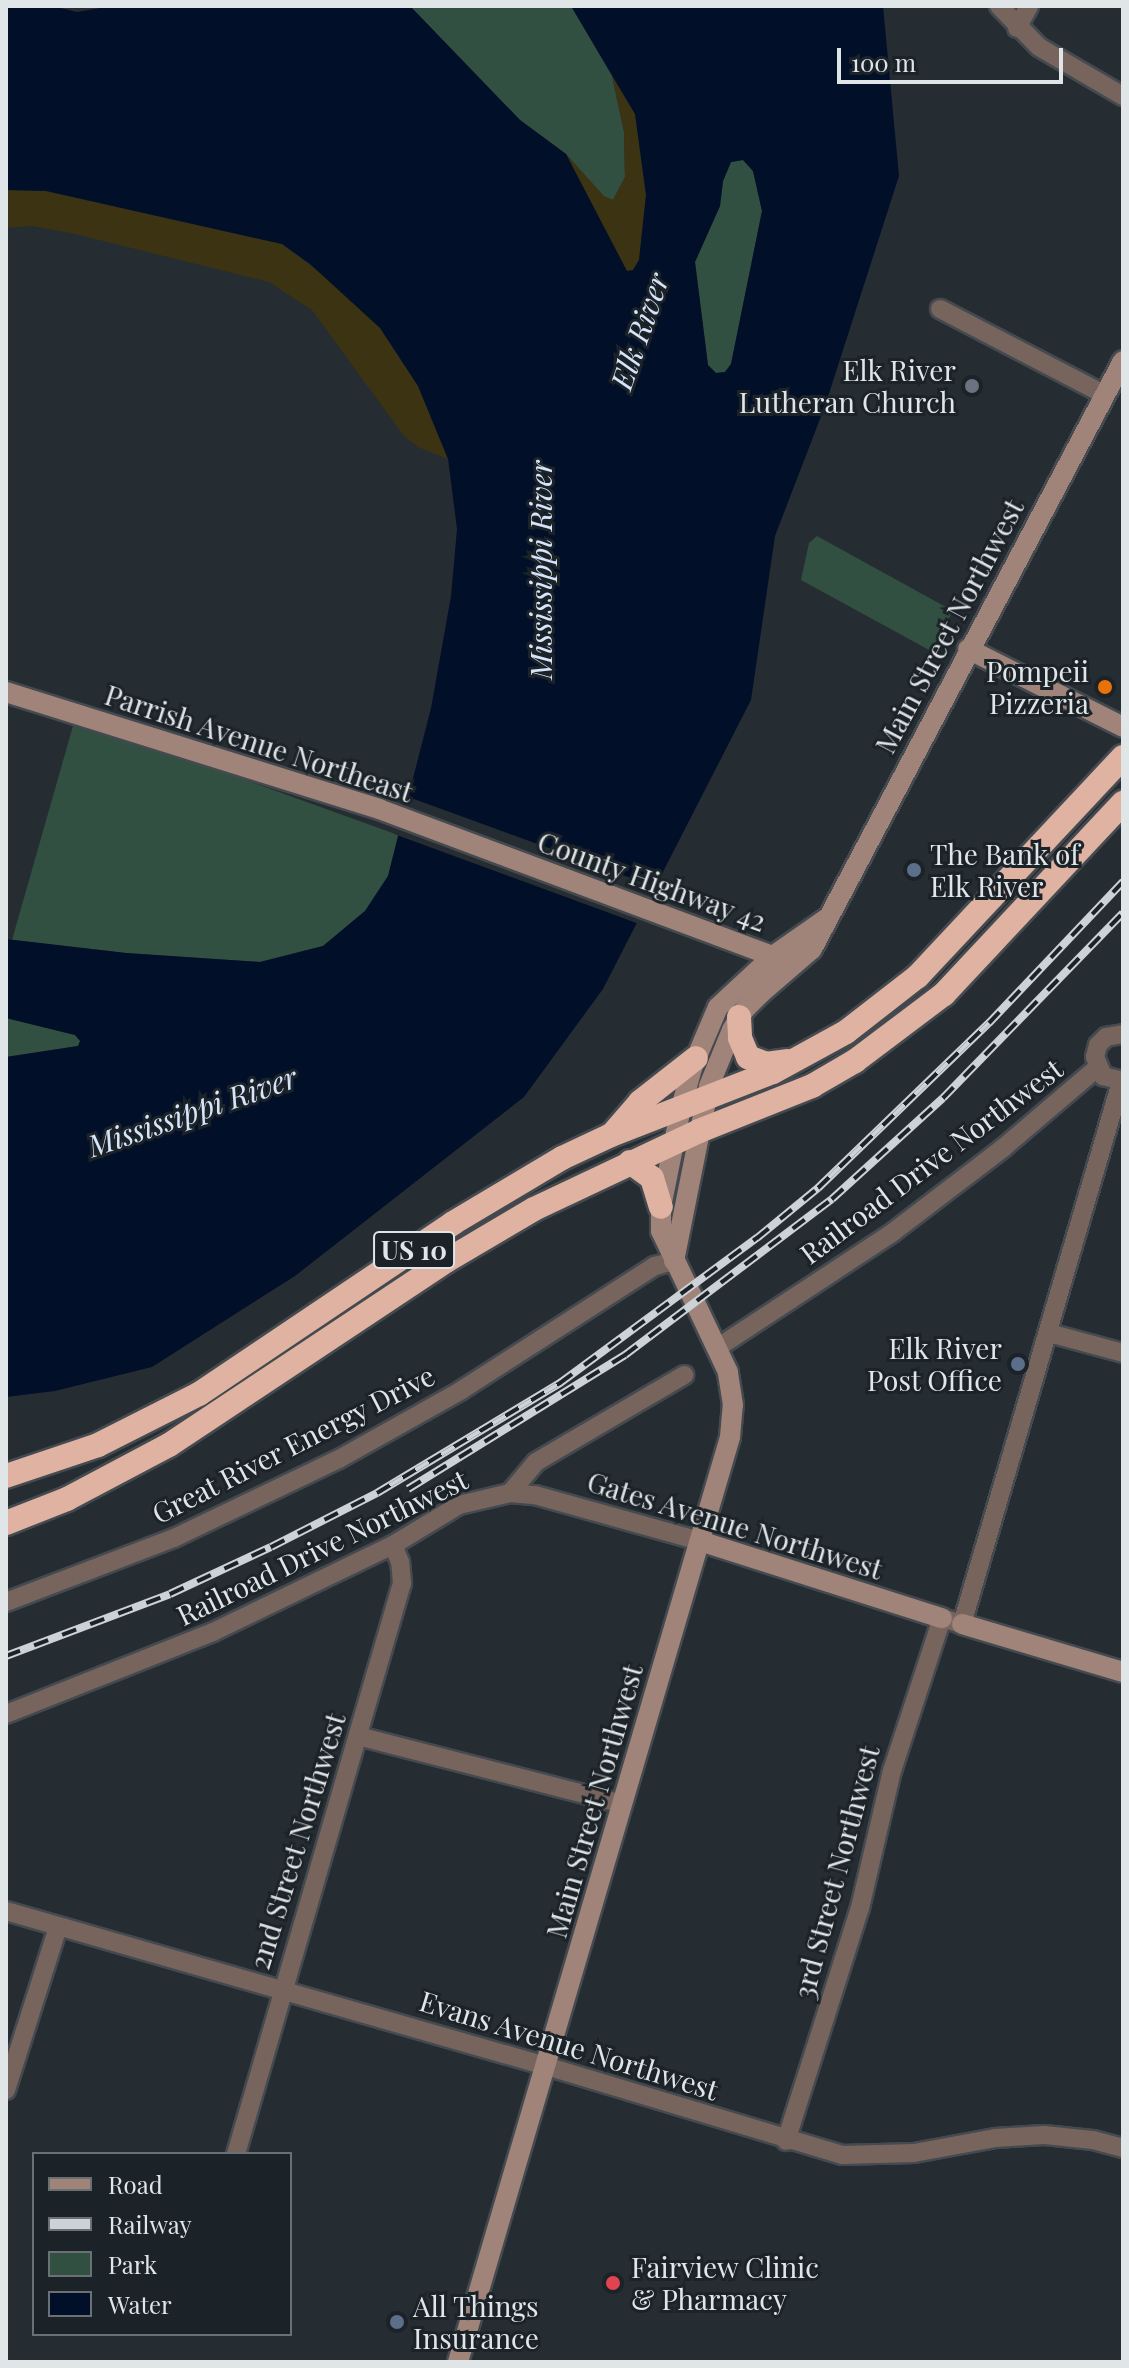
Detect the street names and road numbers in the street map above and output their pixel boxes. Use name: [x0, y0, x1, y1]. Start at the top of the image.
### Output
street label: Main Street Northwest: [868, 493, 1030, 759]
street label: Parrish Avenue Northeast: [100, 677, 418, 809]
street label: County Highway 42: [532, 824, 772, 938]
street label: Railroad Drive Northwest: [793, 1051, 1069, 1271]
road number: US 10: [372, 1228, 456, 1272]
street label: Great River Energy Drive: [145, 1358, 441, 1530]
street label: Railroad Drive Northwest: [171, 1462, 473, 1632]
street label: Gates Avenue Northwest: [583, 1464, 887, 1586]
street label: Main Street Northwest: [539, 1660, 649, 1942]
street label: 2nd Street Northwest: [242, 1709, 352, 1973]
street label: 3rd Street Northwest: [786, 1742, 886, 2002]
street label: Evans Avenue Northwest: [415, 1983, 723, 2107]

